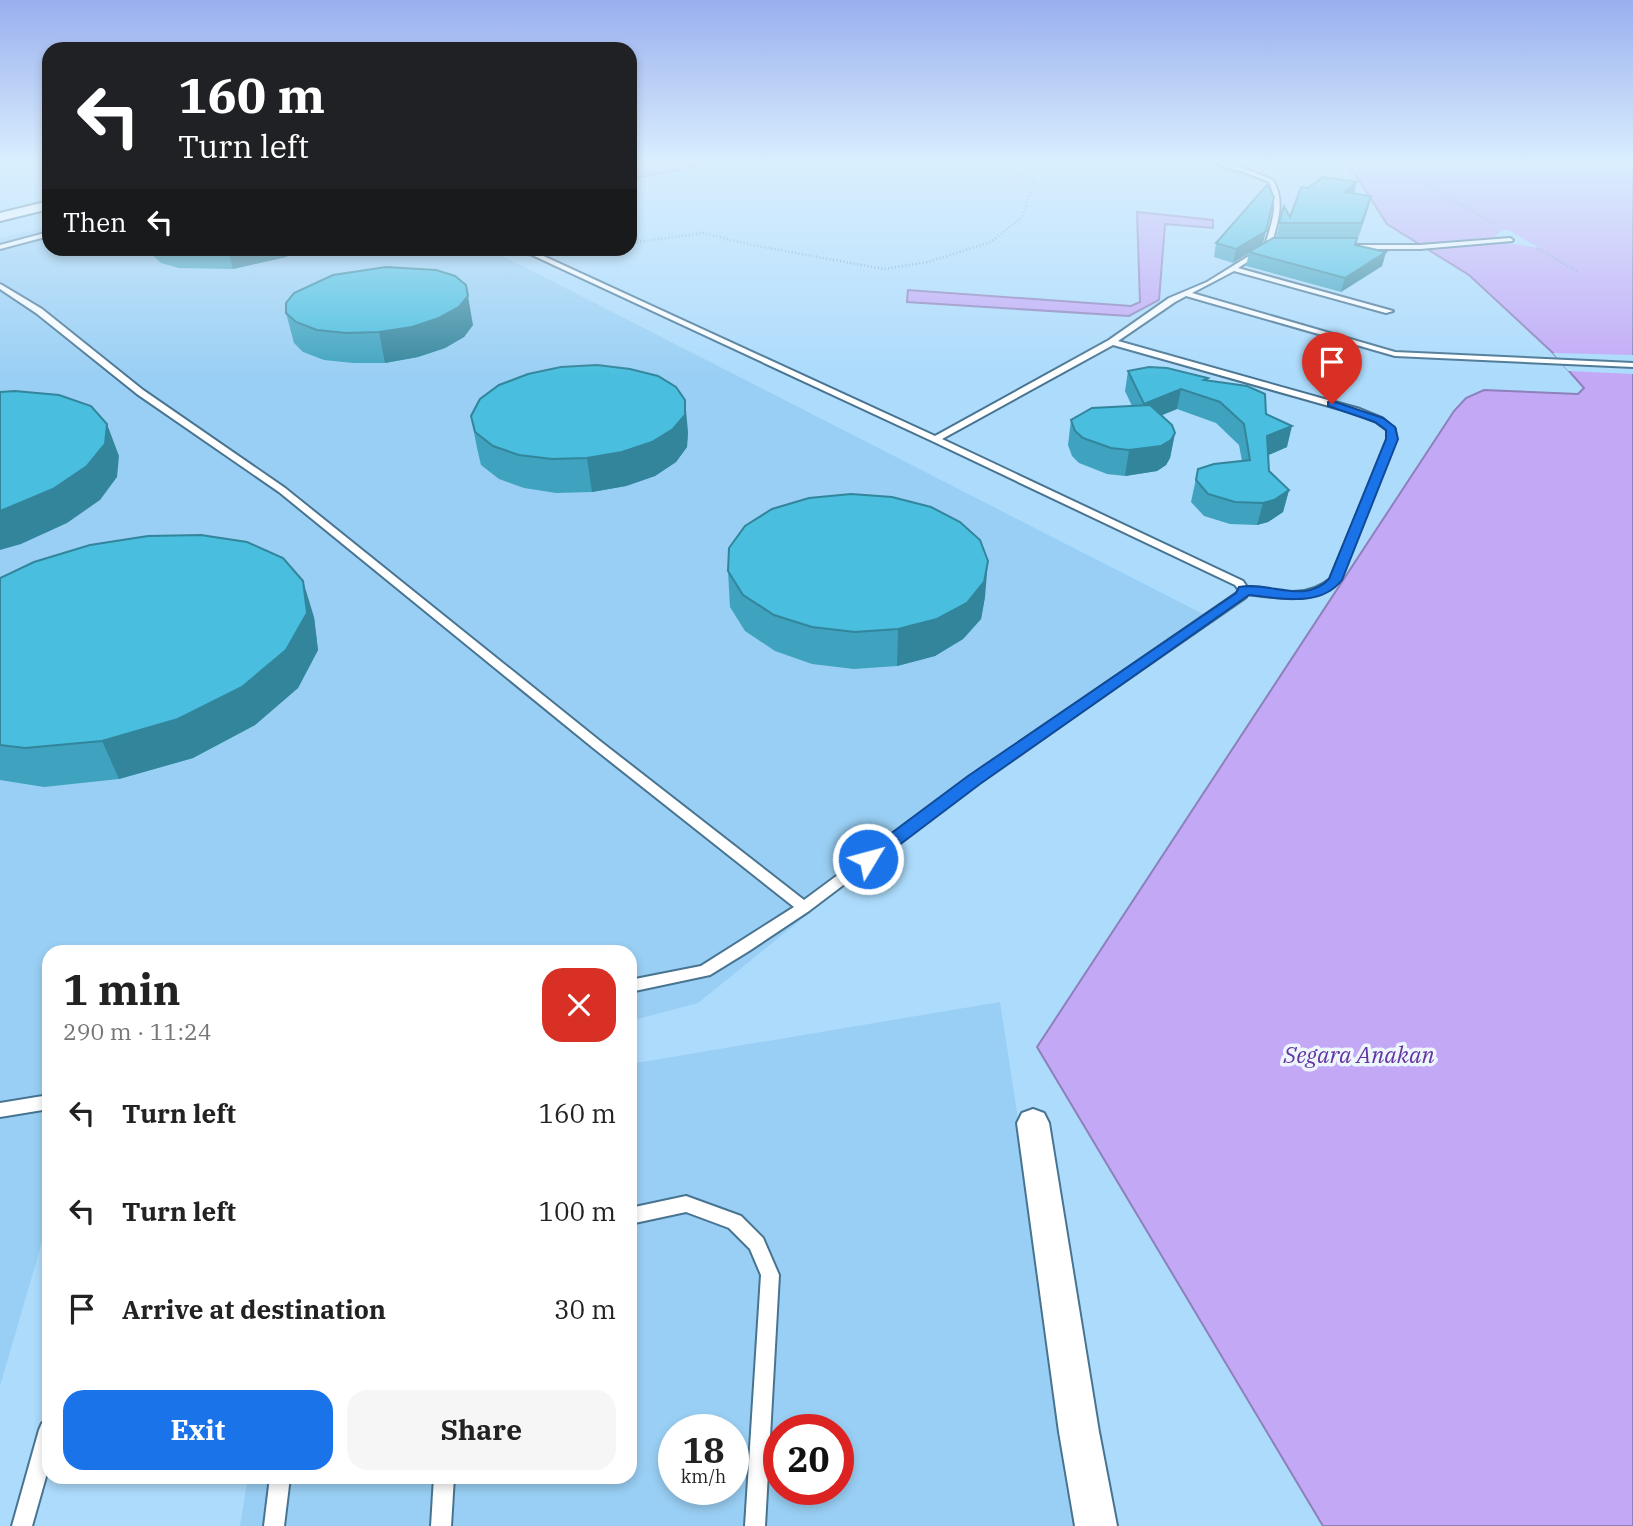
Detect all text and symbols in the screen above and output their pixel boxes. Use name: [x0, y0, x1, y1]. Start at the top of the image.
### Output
text: 160 m: [178, 63, 325, 126]
icon: left: [63, 70, 154, 161]
text: Turn left: [178, 125, 309, 167]
icon: left: [141, 203, 179, 241]
text: Then: [63, 205, 127, 239]
pin: [1302, 332, 1362, 404]
icon: arrive: [1313, 343, 1351, 381]
position arrow: [831, 822, 905, 896]
text: 1 min: [63, 962, 181, 1017]
button: close: [542, 968, 616, 1042]
text: 290 m · 11:24: [63, 1016, 212, 1046]
water label: Segara Anakan: [1283, 1039, 1435, 1069]
icon: left: [63, 1094, 101, 1132]
text: Turn left: [122, 1096, 236, 1130]
text: 160 m: [538, 1096, 616, 1130]
icon: left: [63, 1192, 101, 1230]
text: Turn left: [122, 1194, 236, 1228]
text: 100 m: [538, 1194, 616, 1228]
icon: arrive: [63, 1290, 101, 1328]
text: Arrive at destination: [122, 1292, 386, 1326]
text: 30 m: [554, 1292, 616, 1326]
button: Exit: [63, 1390, 333, 1470]
button: Share: [347, 1390, 616, 1470]
speed limit sign: 20: [763, 1414, 854, 1505]
text: 18: [682, 1427, 725, 1473]
text: km/h: [681, 1465, 726, 1488]

